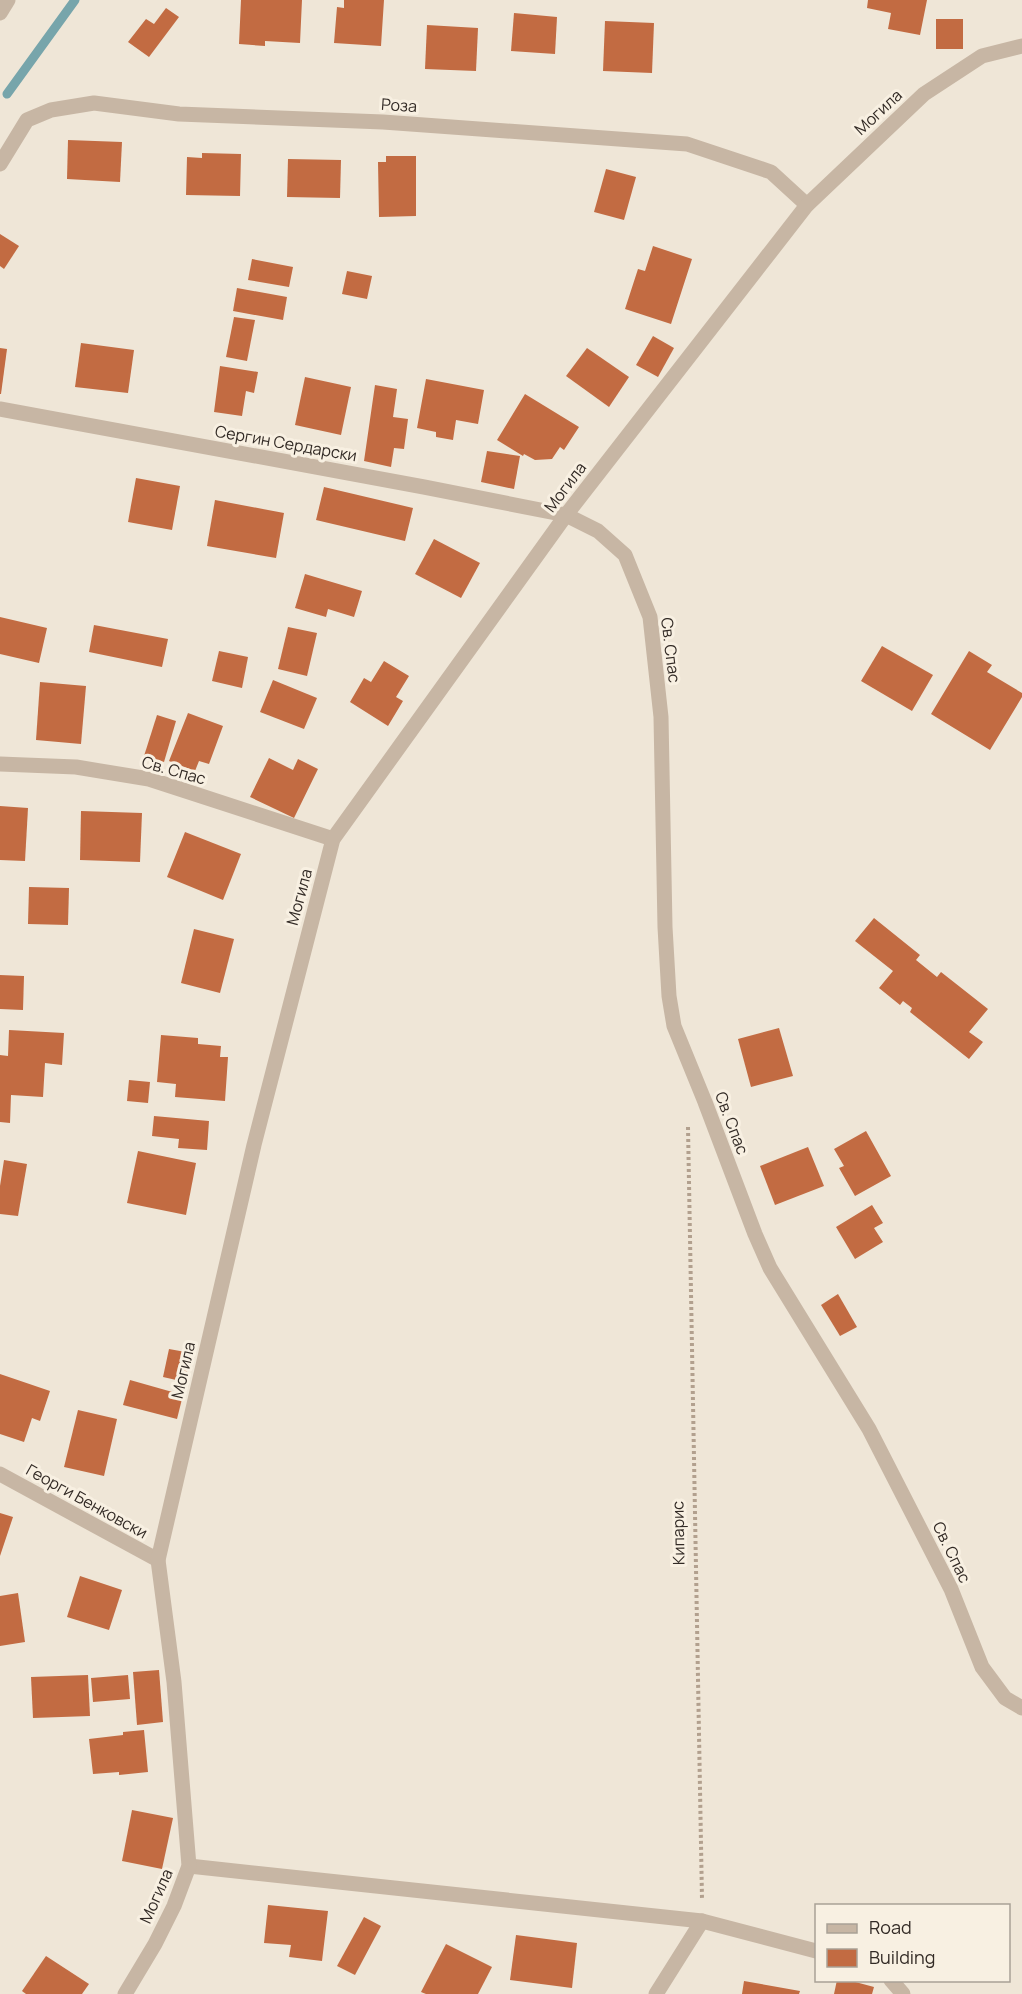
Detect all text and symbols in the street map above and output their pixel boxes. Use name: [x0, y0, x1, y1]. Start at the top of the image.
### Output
street label: Могила: [849, 84, 907, 140]
street label: Роза: [380, 93, 418, 117]
street label: Сергин Сердарски: [213, 420, 359, 466]
street label: Могила: [539, 457, 591, 517]
street label: Св. Спас: [656, 616, 686, 684]
street label: Св. Спас: [139, 750, 209, 790]
street label: Могила: [281, 866, 317, 928]
street label: Св. Спас: [710, 1088, 754, 1158]
street label: Могила: [166, 1339, 200, 1401]
street label: Георги Бенковски: [22, 1459, 152, 1543]
street label: Кипарис: [666, 1501, 690, 1565]
street label: Св. Спас: [928, 1518, 976, 1586]
street label: Могила: [134, 1865, 178, 1927]
legend: [815, 1904, 1010, 1982]
text: Road: [869, 1915, 912, 1939]
text: Building: [869, 1945, 935, 1969]

